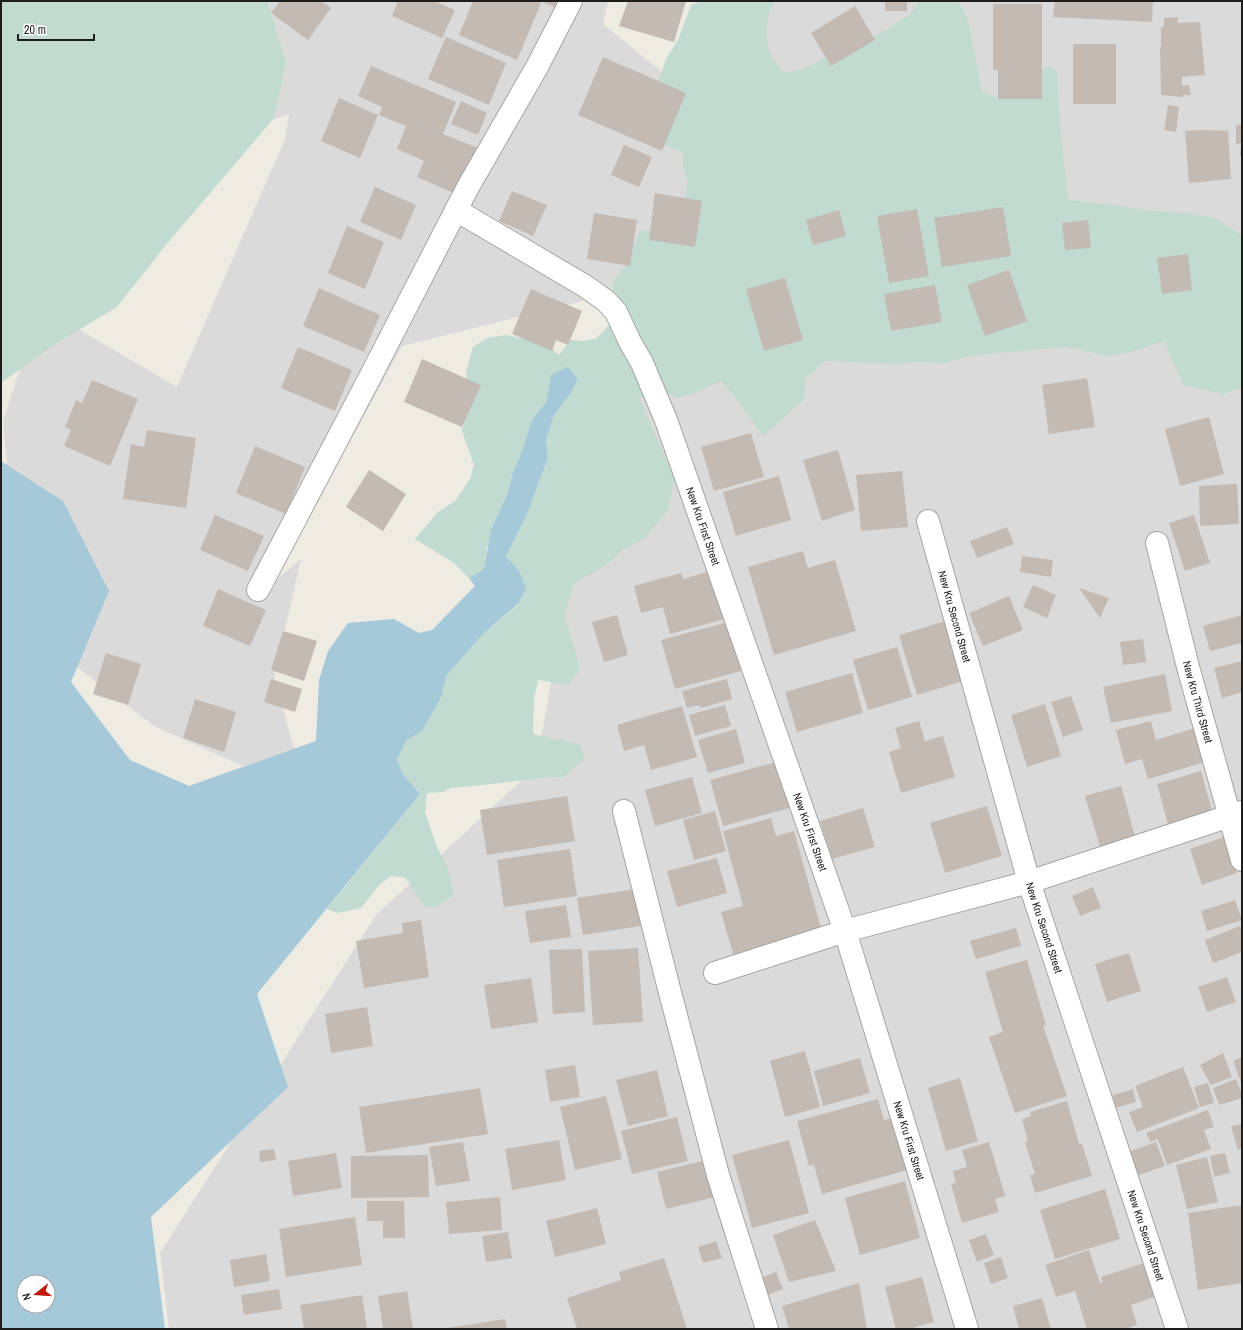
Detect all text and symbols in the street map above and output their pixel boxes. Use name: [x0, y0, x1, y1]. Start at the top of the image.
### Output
scale bar: [18, 16, 94, 42]
text: 20 m: [24, 22, 46, 38]
street label: New Kru First Street: [683, 485, 723, 568]
street label: New Kru Second Street: [935, 569, 974, 664]
street label: New Kru Third Street: [1180, 659, 1216, 745]
street label: New Kru First Street: [790, 791, 831, 873]
street label: New Kru Second Street: [1023, 881, 1066, 975]
street label: New Kru First Street: [890, 1099, 928, 1182]
street label: New Kru Second Street: [1124, 1188, 1168, 1283]
north arrow: [16, 1274, 56, 1314]
text: N: [19, 1292, 34, 1302]

